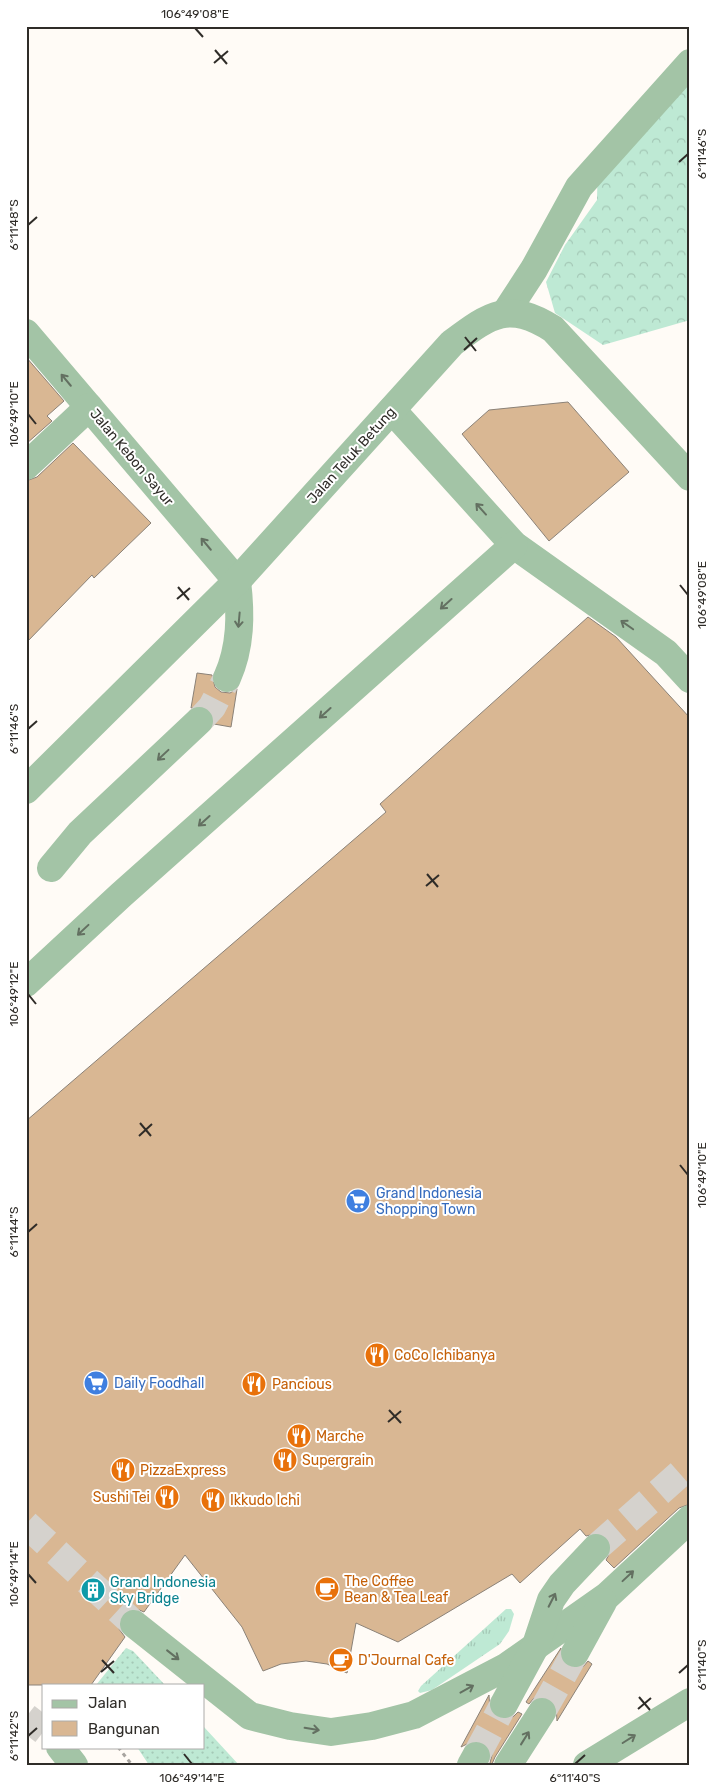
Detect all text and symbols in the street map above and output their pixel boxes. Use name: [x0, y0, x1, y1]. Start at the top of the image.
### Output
text: 106°49'08"E: [161, 7, 229, 21]
text: 6°11'46"S: [695, 129, 709, 179]
text: 6°11'48"S: [7, 199, 21, 251]
one-way arrow: [60, 374, 72, 387]
text: 106°49'10"E: [7, 381, 21, 447]
street label: Jalan Teluk Betung: [304, 404, 399, 507]
street label: Jalan Kebon Sayur: [86, 405, 178, 510]
one-way arrow: [476, 503, 487, 516]
one-way arrow: [200, 538, 211, 551]
text: 106°49'08"E: [695, 561, 709, 629]
one-way arrow: [440, 599, 453, 610]
one-way arrow: [235, 612, 244, 628]
one-way arrow: [620, 620, 634, 630]
text: 6°11'46"S: [7, 704, 21, 754]
one-way arrow: [318, 707, 331, 718]
one-way arrow: [157, 749, 170, 761]
one-way arrow: [197, 815, 210, 827]
one-way arrow: [77, 924, 90, 936]
text: 106°49'12"E: [7, 961, 21, 1027]
text: 106°49'10"E: [695, 1142, 709, 1208]
place label: Grand Indonesia Shopping Town: [376, 1185, 482, 1218]
supermarket icon: Grand Indonesia Shopping Town: [345, 1188, 371, 1214]
text: 6°11'44"S: [7, 1207, 21, 1257]
restaurant icon: CoCo Ichibanya: [364, 1342, 390, 1368]
place label: CoCo Ichibanya: [394, 1347, 495, 1364]
supermarket icon: Daily Foodhall: [83, 1370, 109, 1396]
restaurant icon: Pancious: [241, 1371, 267, 1397]
place label: Daily Foodhall: [114, 1375, 204, 1392]
place label: Pancious: [272, 1376, 332, 1393]
restaurant icon: Marche: [286, 1423, 312, 1449]
place label: Marche: [316, 1428, 364, 1445]
restaurant icon: Supergrain: [272, 1447, 298, 1473]
place label: Supergrain: [302, 1452, 374, 1469]
restaurant icon: PizzaExpress: [110, 1457, 136, 1483]
place label: PizzaExpress: [140, 1462, 226, 1479]
restaurant icon: Sushi Tei: [154, 1484, 180, 1510]
restaurant icon: Ikkudo Ichi: [200, 1487, 226, 1513]
place label: Sushi Tei: [93, 1489, 150, 1506]
place label: Ikkudo Ichi: [230, 1492, 300, 1509]
text: 106°49'14"E: [7, 1541, 21, 1607]
one-way arrow: [622, 1570, 634, 1582]
place label: The Coffee Bean & Tea Leaf: [344, 1573, 449, 1606]
place label: Grand Indonesia Sky Bridge: [110, 1574, 216, 1607]
cafe icon: The Coffee Bean & Tea Leaf: [314, 1576, 340, 1602]
building icon: Grand Indonesia Sky Bridge: [80, 1577, 106, 1603]
one-way arrow: [548, 1592, 558, 1607]
text: 6°11'40"S: [695, 1639, 709, 1691]
cafe icon: D'Journal Cafe: [328, 1647, 354, 1673]
one-way arrow: [166, 1649, 179, 1660]
place label: D'Journal Cafe: [358, 1652, 455, 1669]
one-way arrow: [459, 1683, 473, 1693]
legend: [42, 1684, 205, 1748]
text: Jalan: [88, 1694, 127, 1712]
text: 6°11'42"S: [7, 1711, 21, 1761]
text: Bangunan: [88, 1720, 160, 1738]
one-way arrow: [304, 1725, 320, 1735]
one-way arrow: [520, 1732, 530, 1746]
one-way arrow: [621, 1734, 635, 1744]
text: 106°49'14"E: [159, 1771, 225, 1785]
text: 6°11'40"S: [549, 1771, 601, 1785]

